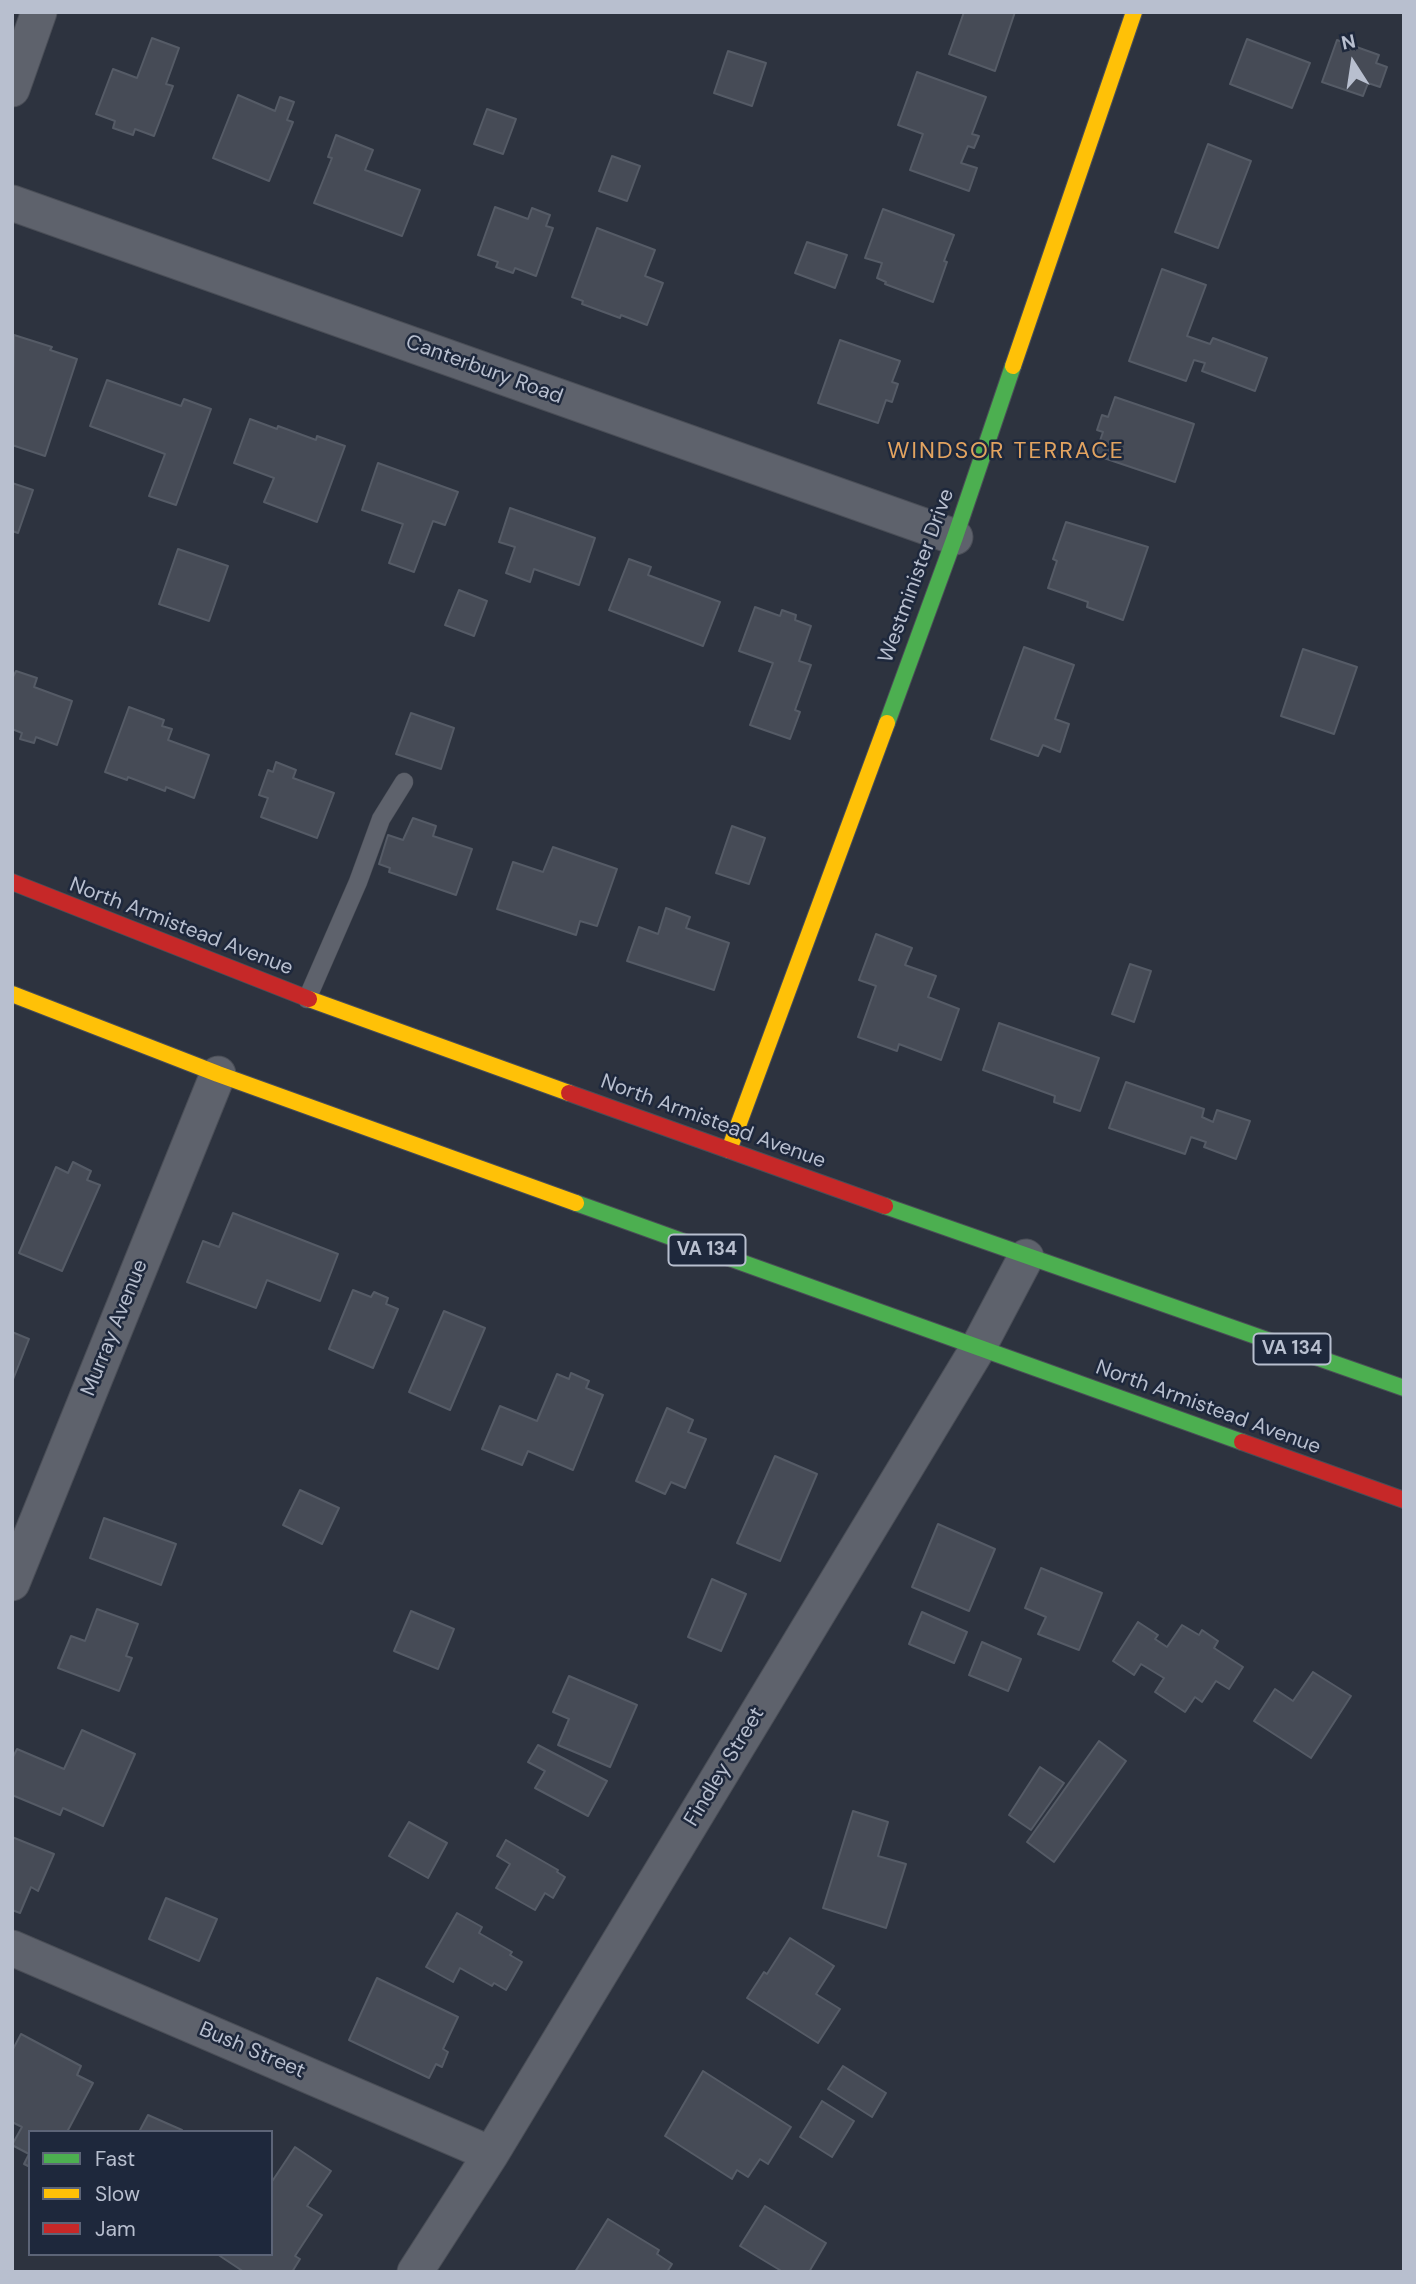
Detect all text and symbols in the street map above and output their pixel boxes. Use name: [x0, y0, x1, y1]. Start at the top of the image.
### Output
north arrow: [1318, 28, 1388, 98]
text: N: [1339, 28, 1358, 56]
street label: Canterbury Road: [402, 330, 566, 410]
district label: WINDSOR TERRACE: [889, 438, 1123, 466]
street label: Westminister Drive: [874, 486, 960, 666]
street label: North Armistead Avenue: [66, 873, 296, 981]
street label: North Armistead Avenue: [597, 1070, 829, 1174]
road number: VA 134: [668, 1234, 746, 1266]
street label: Murray Avenue: [76, 1256, 154, 1400]
road number: VA 134: [1254, 1334, 1330, 1364]
street label: North Armistead Avenue: [1092, 1356, 1324, 1460]
street label: Findley Street: [680, 1703, 770, 1831]
street label: Bush Street: [195, 2017, 309, 2085]
legend: [28, 2130, 273, 2256]
text: Fast: [95, 2145, 135, 2173]
text: Slow: [95, 2180, 140, 2208]
text: Jam: [95, 2215, 136, 2243]

